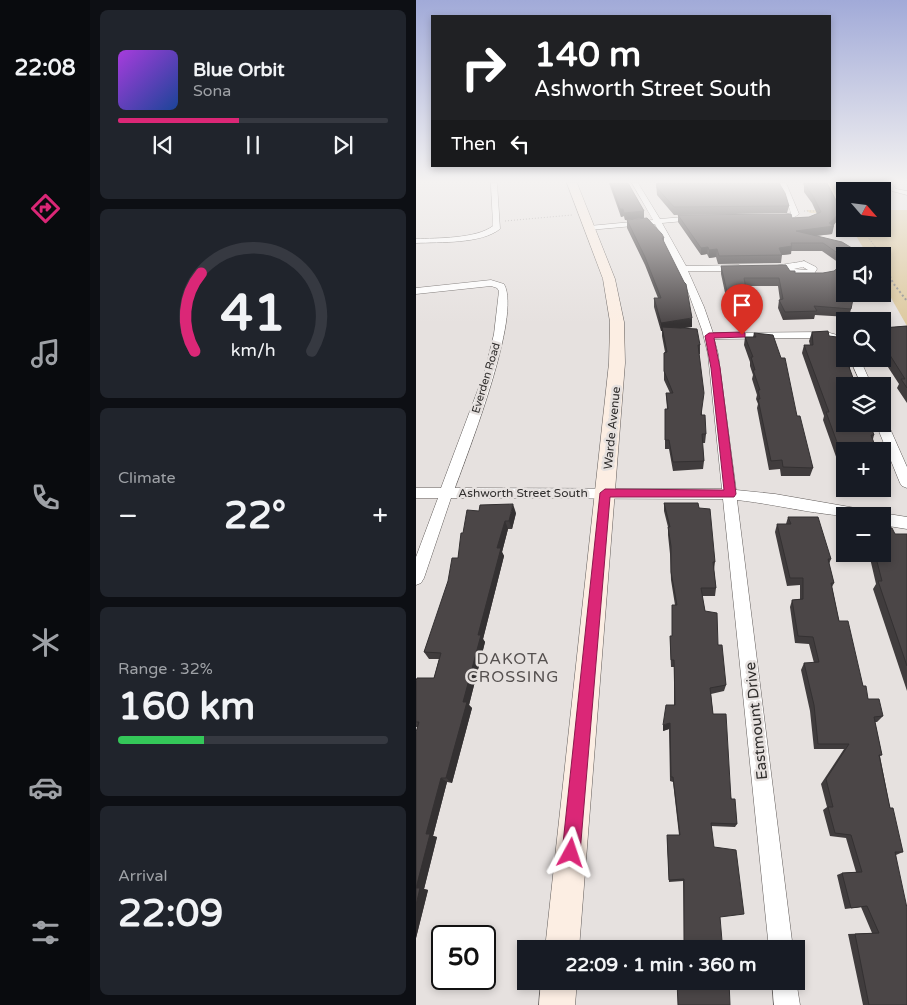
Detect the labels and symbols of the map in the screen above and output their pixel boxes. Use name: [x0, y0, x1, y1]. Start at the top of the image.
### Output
north arrow: [836, 182, 891, 238]
pin: [721, 284, 763, 335]
street label: Everden Road: [469, 341, 503, 415]
street label: Warde Avenue: [601, 386, 623, 470]
street label: Ashworth Street South: [458, 486, 588, 500]
district label: DAKOTA CROSSING: [467, 649, 559, 687]
street label: Eastmount Drive: [741, 661, 771, 781]
position arrow: [544, 826, 596, 878]
speed limit sign: 50: [431, 925, 496, 990]

